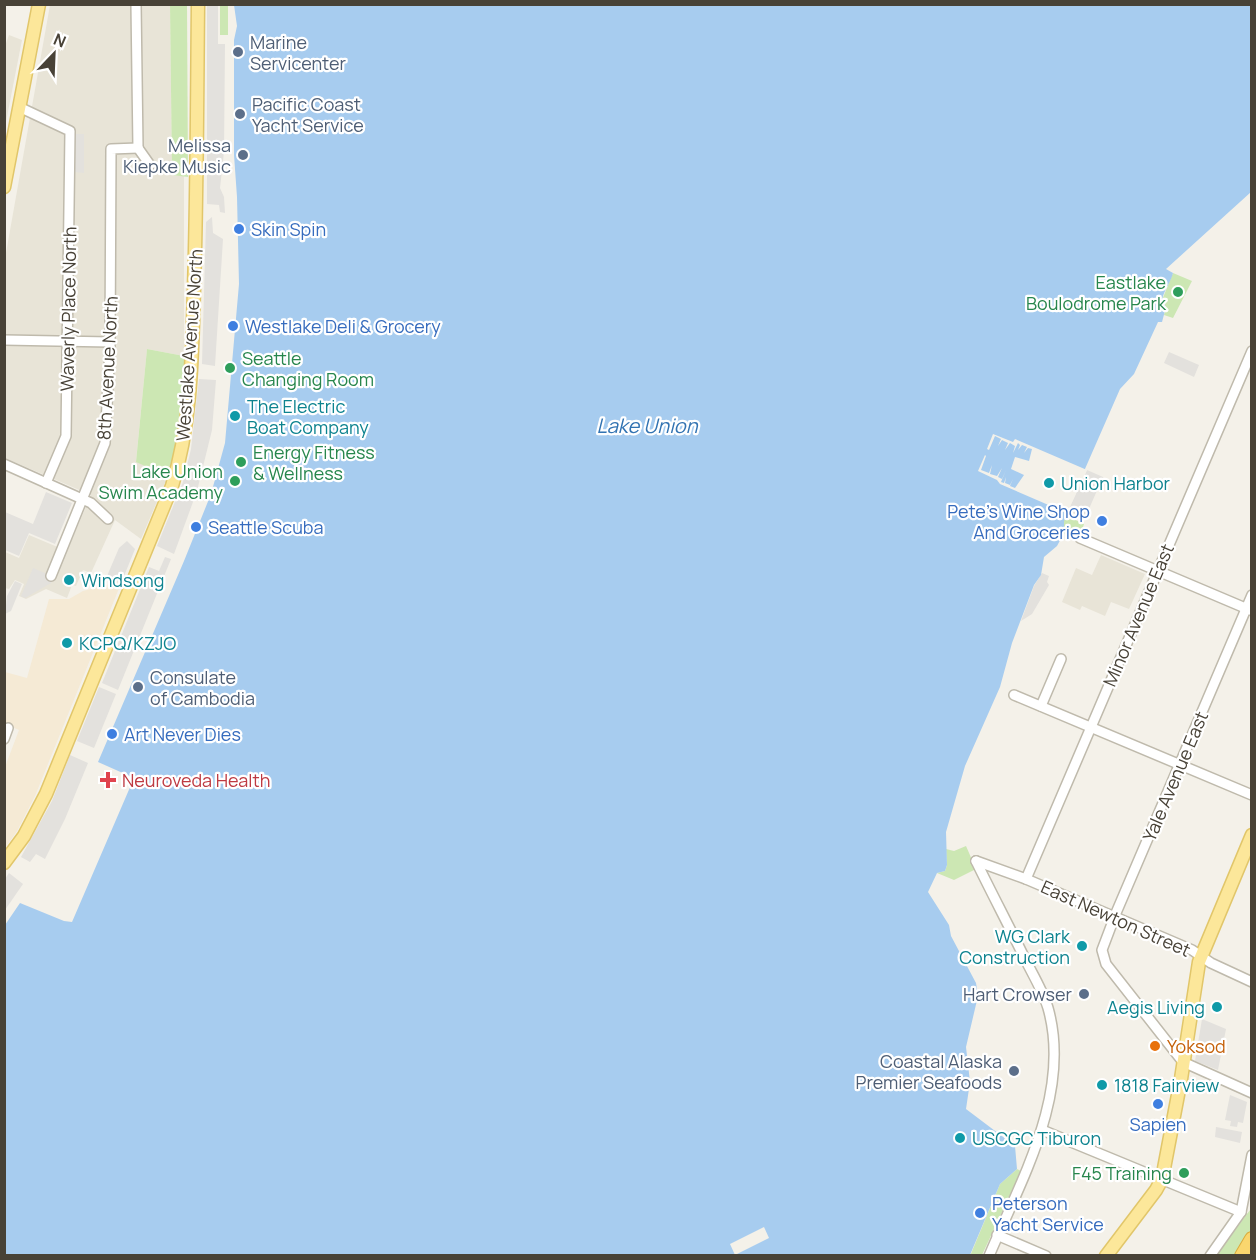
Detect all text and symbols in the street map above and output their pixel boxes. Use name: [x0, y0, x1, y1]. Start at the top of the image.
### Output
north arrow: [24, 24, 84, 84]
text: N: [50, 28, 69, 53]
place label: Marine Servicenter: [250, 30, 346, 75]
marker: Marine Servicenter: [231, 45, 245, 59]
place label: Pacific Coast Yacht Service: [252, 92, 364, 137]
marker: Pacific Coast Yacht Service: [233, 107, 247, 121]
place label: Melissa Kiepke Music: [123, 133, 231, 178]
marker: Melissa Kiepke Music: [236, 148, 250, 162]
place label: Skin Spin: [251, 217, 326, 241]
marker: Skin Spin: [232, 222, 246, 236]
street label: Waverly Place North: [55, 226, 81, 392]
street label: Westlake Avenue North: [170, 248, 208, 442]
place label: Eastlake Boulodrome Park: [1026, 270, 1167, 315]
marker: Eastlake Boulodrome Park: [1171, 285, 1185, 299]
street label: 8th Avenue North: [91, 295, 123, 441]
place label: Westlake Deli & Grocery: [245, 314, 441, 338]
marker: Westlake Deli & Grocery: [226, 319, 240, 333]
place label: Seattle Changing Room: [242, 346, 374, 391]
marker: Seattle Changing Room: [223, 361, 237, 375]
place label: The Electric Boat Company: [247, 394, 369, 439]
marker: The Electric Boat Company: [228, 409, 242, 423]
water label: Lake Union: [596, 412, 699, 439]
place label: Energy Fitness & Wellness: [253, 440, 375, 485]
marker: Energy Fitness & Wellness: [234, 455, 248, 469]
place label: Lake Union Swim Academy: [98, 459, 223, 504]
place label: Union Harbor: [1061, 471, 1171, 495]
marker: Lake Union Swim Academy: [228, 474, 242, 488]
marker: Union Harbor: [1042, 476, 1056, 490]
place label: Pete's Wine Shop And Groceries: [947, 499, 1090, 544]
marker: Pete's Wine Shop And Groceries: [1095, 514, 1109, 528]
place label: Seattle Scuba: [208, 515, 324, 539]
marker: Seattle Scuba: [189, 520, 203, 534]
street label: Minor Avenue East: [1097, 540, 1179, 690]
place label: Windsong: [81, 568, 164, 592]
marker: Windsong: [62, 573, 76, 587]
place label: KCPQ/KZJO: [79, 631, 176, 655]
marker: KCPQ/KZJO: [60, 636, 74, 650]
place label: Consulate of Cambodia: [150, 665, 255, 710]
marker: Consulate of Cambodia: [131, 680, 145, 694]
street label: Yale Avenue East: [1137, 707, 1213, 845]
place label: Art Never Dies: [124, 722, 241, 746]
marker: Art Never Dies: [105, 727, 119, 741]
place label: Neuroveda Health: [122, 768, 270, 792]
marker: Neuroveda Health: [99, 771, 117, 789]
street label: East Newton Street: [1037, 874, 1195, 962]
place label: WG Clark Construction: [959, 924, 1071, 969]
marker: WG Clark Construction: [1075, 939, 1089, 953]
place label: Hart Crowser: [963, 982, 1073, 1006]
marker: Hart Crowser: [1077, 987, 1091, 1001]
place label: Aegis Living: [1107, 995, 1205, 1019]
marker: Aegis Living: [1210, 1000, 1224, 1014]
place label: Yoksod: [1167, 1034, 1226, 1058]
marker: Yoksod: [1148, 1039, 1162, 1053]
place label: Coastal Alaska Premier Seafoods: [856, 1049, 1002, 1094]
marker: Coastal Alaska Premier Seafoods: [1007, 1064, 1021, 1078]
place label: 1818 Fairview: [1114, 1073, 1219, 1097]
marker: 1818 Fairview: [1095, 1078, 1109, 1092]
marker: Sapien: [1151, 1097, 1165, 1111]
place label: Sapien: [1130, 1112, 1186, 1136]
place label: USCGC Tiburon: [972, 1126, 1101, 1150]
marker: USCGC Tiburon: [953, 1131, 967, 1145]
place label: F45 Training: [1072, 1161, 1172, 1185]
marker: F45 Training: [1177, 1166, 1191, 1180]
place label: Peterson Yacht Service: [992, 1191, 1104, 1236]
marker: Peterson Yacht Service: [973, 1206, 987, 1220]

